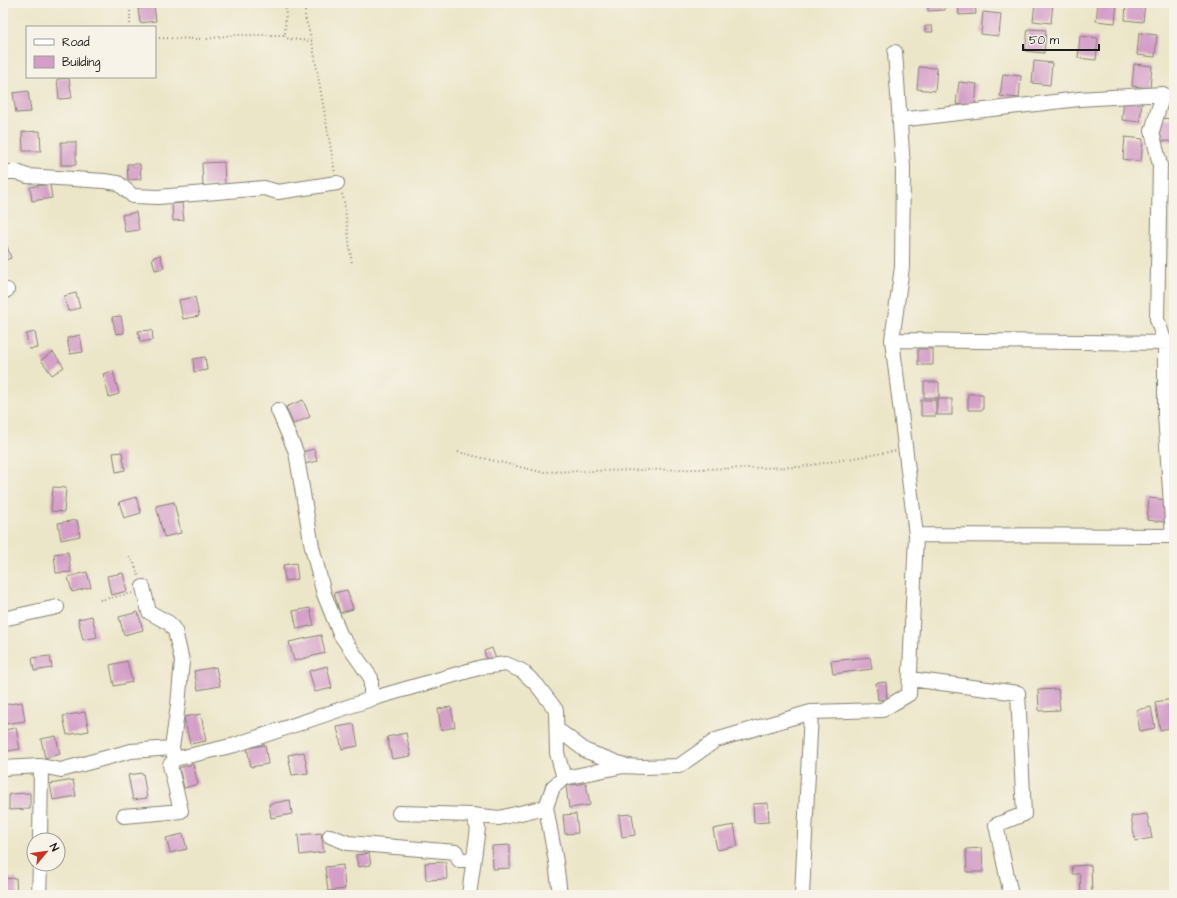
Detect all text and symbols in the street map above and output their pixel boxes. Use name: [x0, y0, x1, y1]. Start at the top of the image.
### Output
legend: [26, 26, 156, 78]
scale bar: [1023, 26, 1099, 52]
text: 50 m: [1029, 32, 1060, 49]
text: Road: [62, 34, 90, 51]
text: Building: [62, 54, 100, 72]
north arrow: [26, 832, 66, 872]
text: N: [46, 841, 63, 854]

